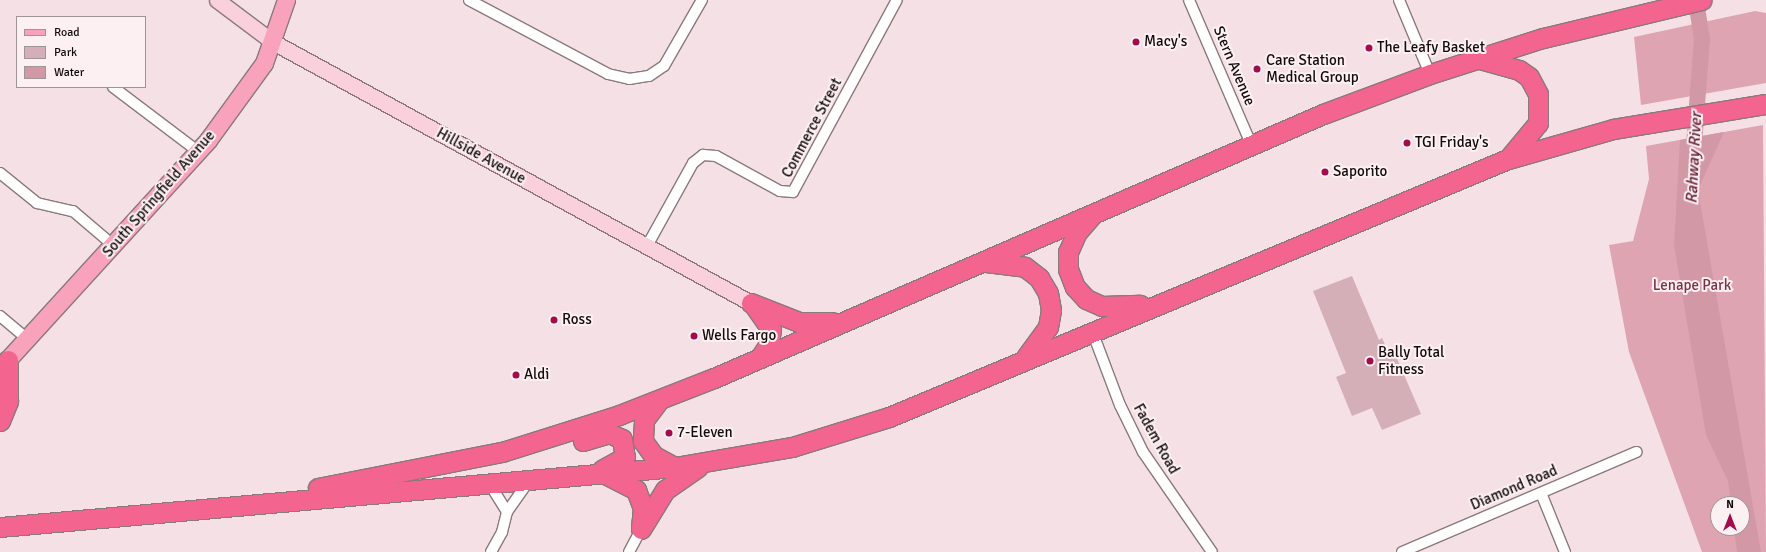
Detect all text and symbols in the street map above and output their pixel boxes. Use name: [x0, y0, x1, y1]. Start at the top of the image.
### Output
legend: [16, 16, 146, 88]
street label: Stern Avenue: [1209, 23, 1259, 109]
text: Road: [54, 25, 80, 40]
place label: Macy's: [1144, 33, 1187, 51]
marker: Macy's: [1131, 37, 1141, 47]
place label: The Leafy Basket: [1377, 39, 1485, 57]
marker: The Leafy Basket: [1364, 43, 1374, 53]
text: Park: [54, 45, 77, 60]
place label: Care Station Medical Group: [1266, 51, 1359, 86]
marker: Care Station Medical Group: [1251, 63, 1263, 75]
text: Water: [54, 65, 84, 80]
street label: Commerce Street: [778, 75, 846, 181]
water label: Rahway River: [1682, 112, 1706, 204]
street label: Hillside Avenue: [433, 124, 529, 188]
street label: South Springfield Avenue: [99, 127, 219, 261]
place label: TGI Friday's: [1415, 134, 1489, 152]
marker: TGI Friday's: [1402, 138, 1412, 148]
place label: Saporito: [1333, 163, 1387, 181]
marker: Saporito: [1320, 167, 1330, 177]
park label: Lenape Park: [1653, 277, 1731, 295]
place label: Ross: [562, 311, 592, 329]
marker: Ross: [549, 315, 559, 325]
place label: Wells Fargo: [702, 327, 776, 345]
marker: Wells Fargo: [689, 331, 699, 341]
place label: Bally Total Fitness: [1378, 343, 1445, 378]
marker: Bally Total Fitness: [1365, 356, 1375, 366]
place label: Aldi: [524, 366, 549, 384]
marker: Aldi: [511, 370, 521, 380]
street label: Fadem Road: [1129, 401, 1183, 477]
place label: 7-Eleven: [677, 424, 733, 442]
marker: 7-Eleven: [664, 428, 674, 438]
street label: Diamond Road: [1468, 462, 1560, 514]
north arrow: [1710, 496, 1750, 536]
text: N: [1726, 498, 1734, 511]

